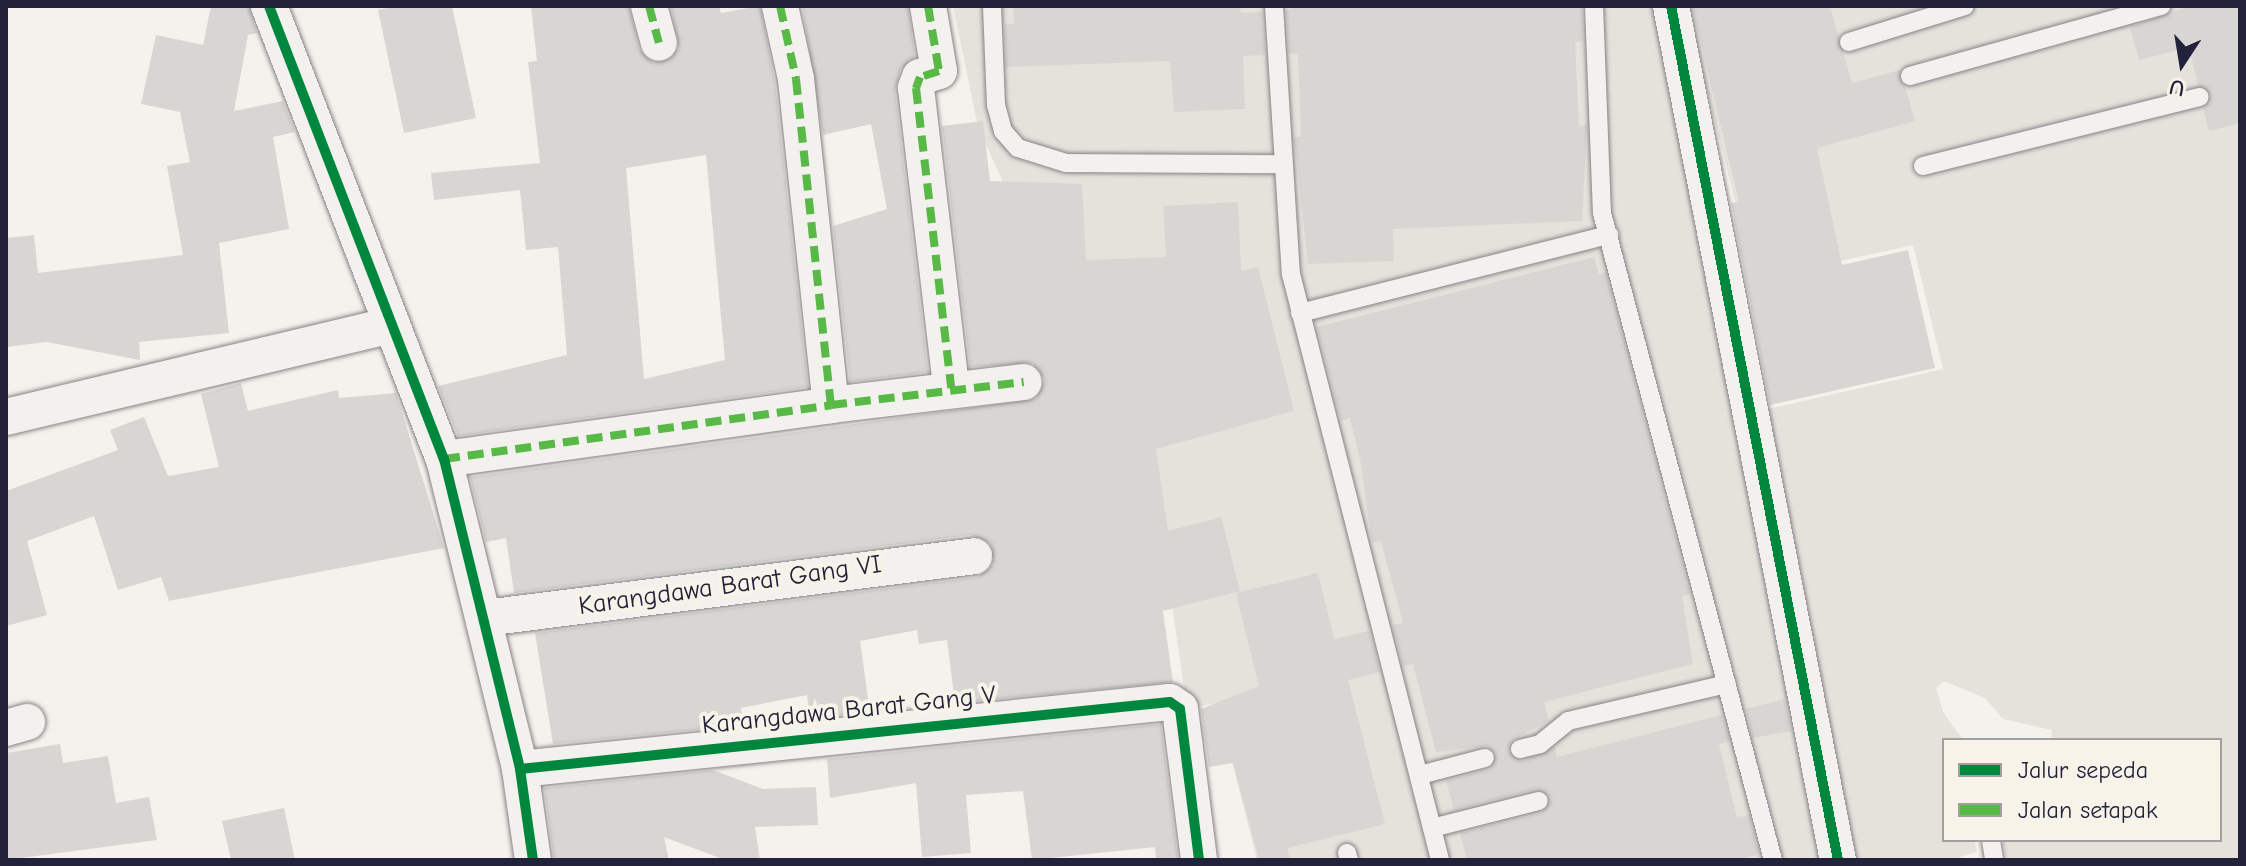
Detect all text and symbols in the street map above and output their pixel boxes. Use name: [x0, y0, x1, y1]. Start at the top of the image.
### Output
north arrow: [2142, 24, 2222, 104]
text: U: [2167, 73, 2187, 102]
street label: Karangdawa Barat Gang VI: [576, 549, 884, 623]
street label: Karangdawa Barat Gang V: [700, 680, 998, 742]
legend: [1942, 738, 2222, 842]
text: Jalur sepeda: [2018, 756, 2148, 784]
text: Jalan setapak: [2018, 796, 2158, 824]

